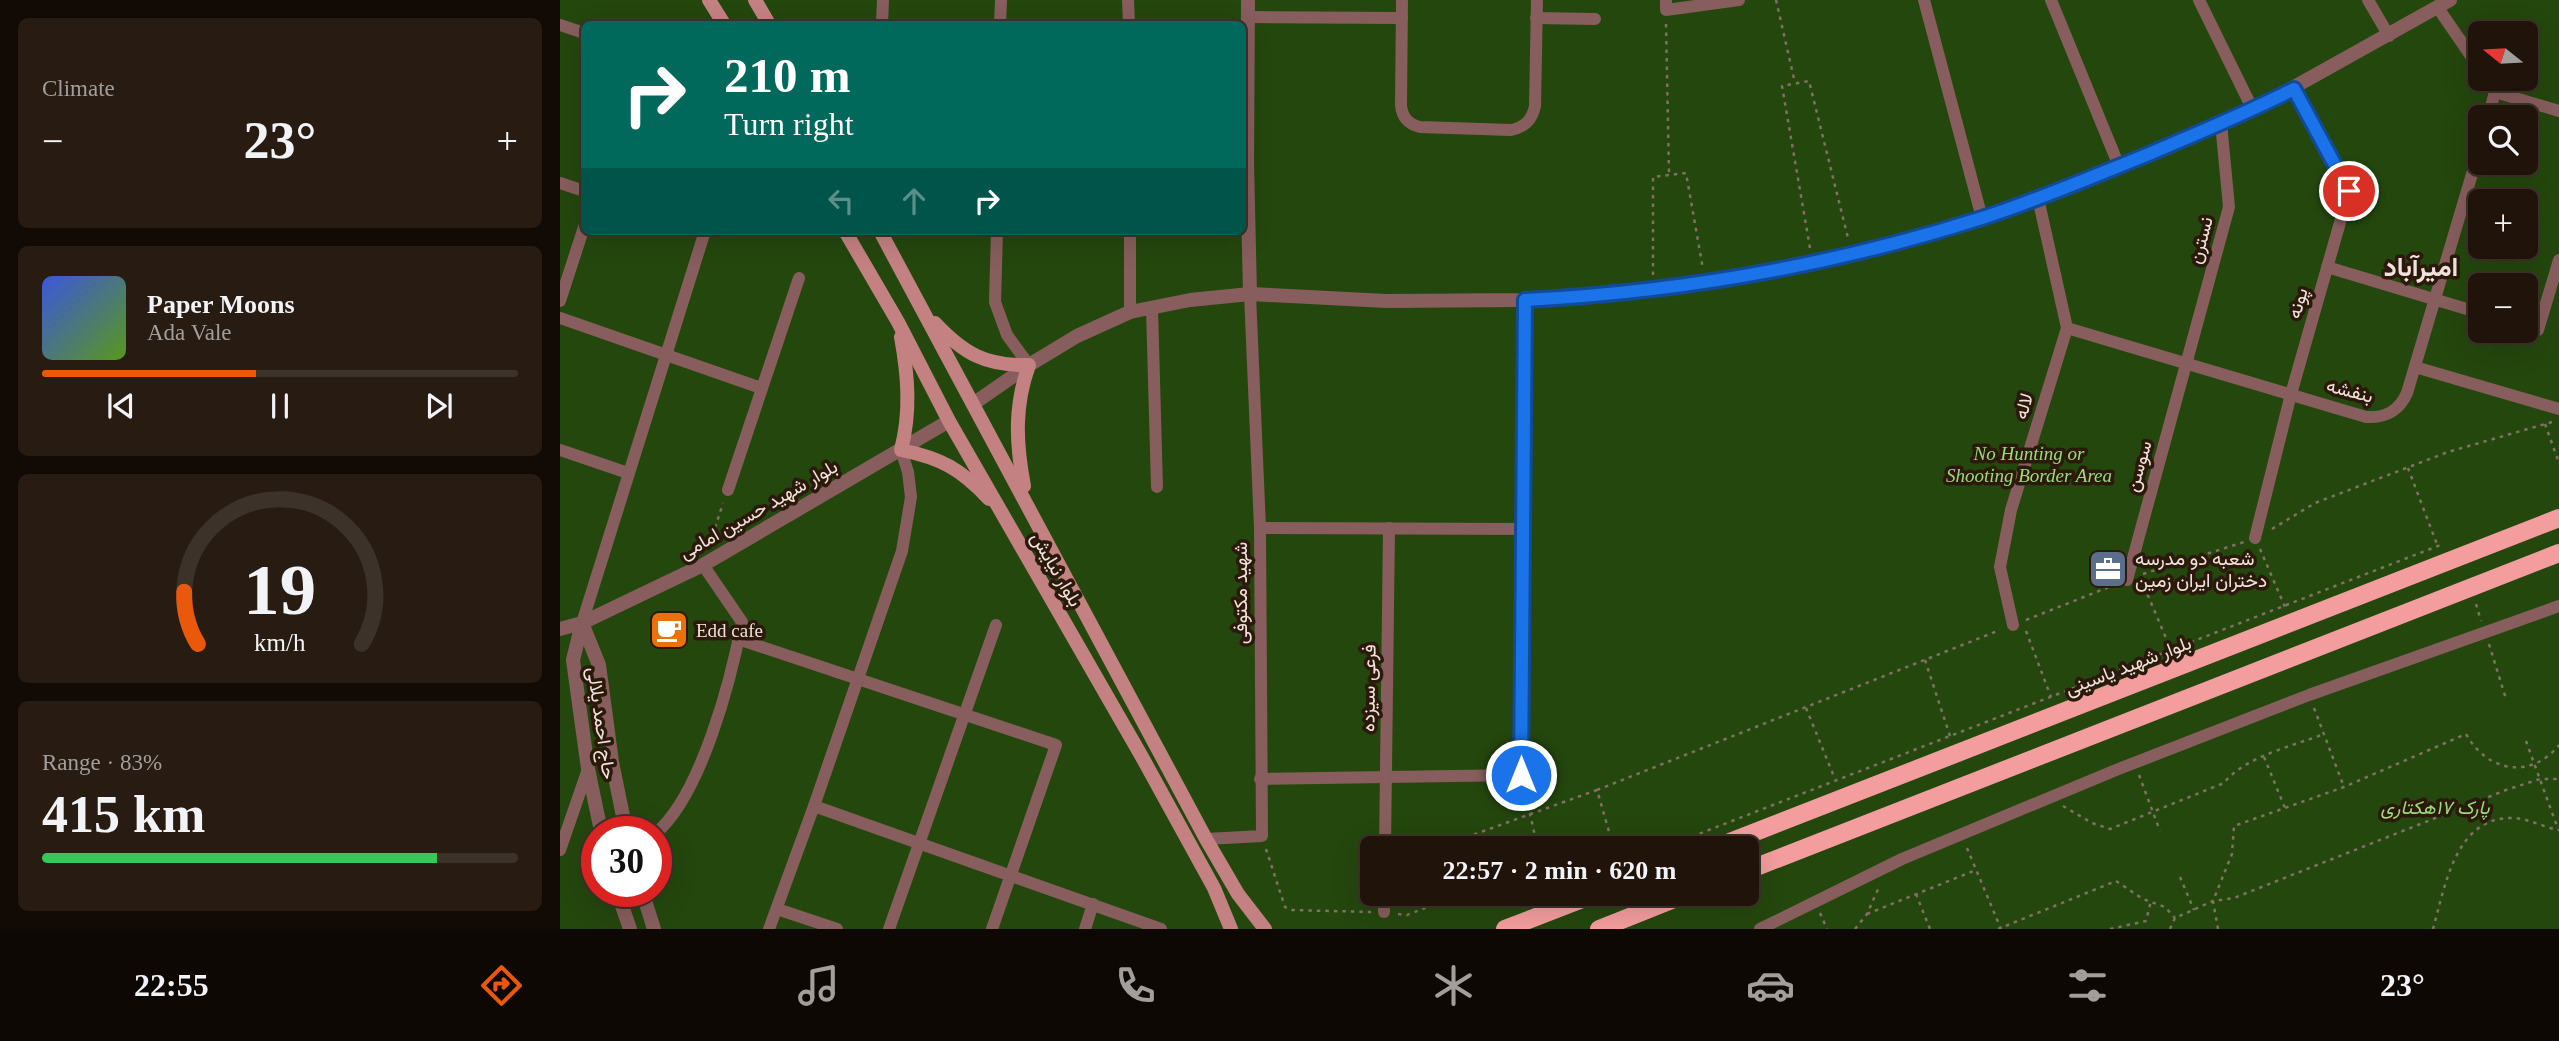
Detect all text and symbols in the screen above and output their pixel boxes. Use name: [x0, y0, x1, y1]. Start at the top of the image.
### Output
north arrow: [2468, 21, 2538, 91]
map controls: [2468, 21, 2538, 343]
text: 210 m: [724, 48, 851, 103]
icon: right: [609, 49, 700, 140]
text: Climate: [42, 76, 115, 101]
button: search: [2468, 105, 2538, 175]
text: Turn right: [724, 106, 854, 142]
text: 23°: [244, 112, 316, 169]
text: −: [42, 120, 63, 162]
text: +: [497, 120, 518, 162]
pin: [2319, 161, 2379, 221]
icon: arrive: [2330, 172, 2368, 210]
icon: left: [822, 182, 860, 220]
icon: ahead: [895, 182, 933, 220]
icon: right: [968, 182, 1006, 220]
button: +: [2468, 189, 2538, 259]
street label: نسترن: [2184, 214, 2218, 266]
district label: امیرآباد: [2384, 253, 2458, 283]
button: −: [2468, 273, 2538, 343]
street label: پونه: [2283, 285, 2315, 322]
text: Paper Moons: [147, 290, 295, 319]
text: Ada Vale: [147, 320, 232, 345]
street label: بنفشه: [2324, 374, 2375, 408]
icon: previous: [102, 387, 140, 425]
icon: pause: [261, 387, 299, 425]
icon: next: [420, 387, 458, 425]
street label: لاله: [2010, 391, 2037, 422]
street label: سوسن: [2121, 438, 2157, 494]
park label: No Hunting or Shooting Border Area: [1946, 443, 2112, 486]
street label: بلوار شهید حسین امامی: [675, 456, 842, 564]
street label: بلوار نیایش: [1026, 528, 1086, 611]
street label: شهید مکتوفی: [1230, 542, 1252, 644]
office icon: شعبه دو مدرسه دختران ایران زمین: [2087, 548, 2129, 590]
place label: شعبه دو مدرسه دختران ایران زمین: [2135, 548, 2267, 592]
text: 19: [244, 550, 316, 631]
cafe icon: Edd cafe: [648, 609, 690, 651]
place label: Edd cafe: [696, 620, 763, 641]
text: km/h: [254, 629, 306, 656]
street label: بلوار شهید یاسینی: [2062, 632, 2195, 700]
street label: فرعی سیزده: [1357, 644, 1381, 732]
street label: حاج احمد یلالی: [581, 666, 620, 781]
position arrow: [1484, 738, 1558, 812]
text: Range · 83%: [42, 750, 162, 775]
text: 415 km: [42, 786, 205, 843]
park label: پارک ۱۷هکتاری: [2381, 797, 2490, 821]
speed limit sign: 30: [581, 816, 672, 907]
text: 22:57 · 2 min · 620 m: [1443, 856, 1677, 885]
icon: directions: [477, 961, 526, 1010]
icon: music: [794, 961, 843, 1010]
icon: phone: [1111, 961, 1160, 1010]
icon: climate: [1429, 961, 1478, 1010]
icon: car: [1746, 961, 1795, 1010]
icon: filters: [2063, 961, 2112, 1010]
text: 22:55: [134, 967, 209, 1003]
text: 23°: [2380, 967, 2425, 1003]

